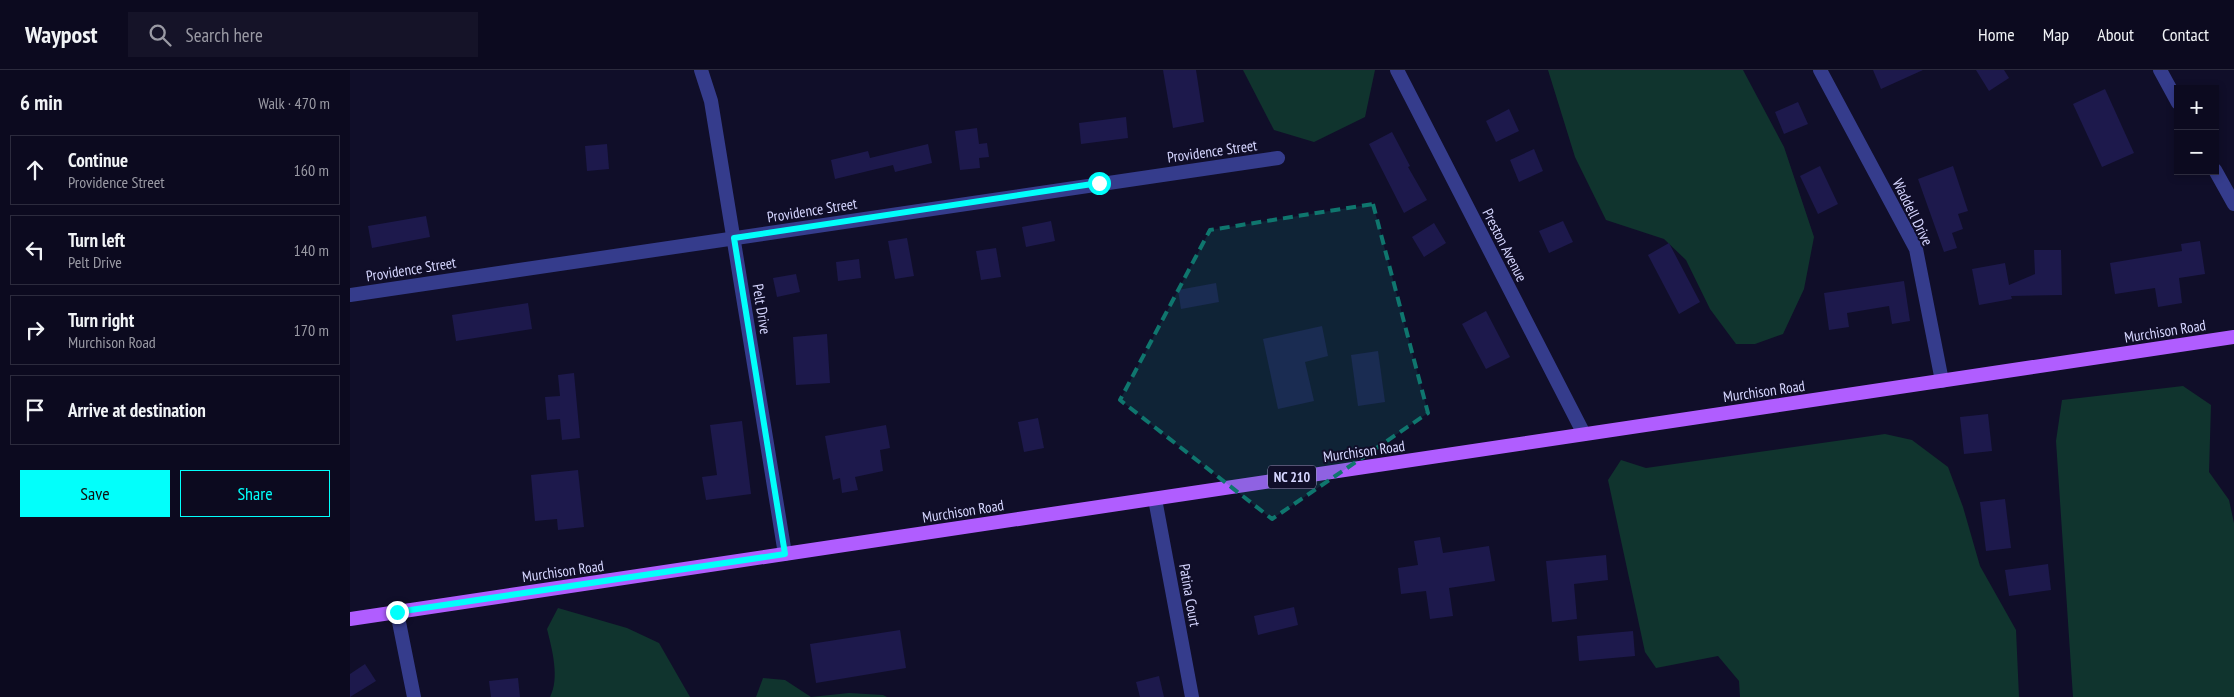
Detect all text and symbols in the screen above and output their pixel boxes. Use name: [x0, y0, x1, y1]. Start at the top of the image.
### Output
search box: [128, 12, 478, 57]
text: Waypost: [25, 19, 98, 50]
icon: search: [146, 21, 174, 49]
text: Search here: [186, 23, 263, 47]
text: Home: [1978, 23, 2015, 46]
text: Map: [2043, 23, 2069, 46]
text: About: [2097, 23, 2134, 46]
text: Contact: [2162, 23, 2209, 46]
map controls: [2174, 85, 2219, 175]
button: +: [2174, 85, 2219, 130]
text: 6 min: [20, 89, 62, 116]
text: Walk · 470 m: [258, 93, 330, 113]
button: −: [2174, 130, 2219, 175]
street label: Providence Street: [1166, 135, 1258, 167]
text: Continue: [68, 148, 128, 172]
icon: ahead: [21, 156, 49, 184]
text: 160 m: [294, 160, 329, 180]
text: Providence Street: [68, 172, 165, 192]
route start: [1088, 172, 1111, 195]
street label: Waddell Drive: [1889, 175, 1937, 249]
street label: Providence Street: [766, 194, 858, 226]
street label: Preston Avenue: [1478, 205, 1532, 285]
text: Turn left: [68, 228, 125, 252]
icon: left: [21, 236, 49, 264]
text: 140 m: [294, 240, 329, 260]
text: Pelt Drive: [68, 252, 122, 272]
street label: Providence Street: [365, 253, 457, 285]
street label: Pelt Drive: [749, 283, 775, 335]
text: Turn right: [68, 308, 134, 332]
street label: Murchison Road: [2123, 315, 2207, 347]
icon: right: [21, 316, 49, 344]
text: 170 m: [294, 320, 329, 340]
text: Murchison Road: [68, 332, 156, 352]
street label: Murchison Road: [1722, 376, 1806, 406]
icon: arrive: [21, 396, 49, 424]
text: Arrive at destination: [68, 398, 206, 422]
street label: Murchison Road: [1322, 436, 1406, 466]
road number: NC 210: [1268, 466, 1316, 488]
button: Save: [20, 470, 170, 517]
button: Share: [180, 470, 330, 517]
street label: Murchison Road: [921, 495, 1005, 527]
street label: Murchison Road: [521, 556, 605, 586]
street label: Patina Court: [1175, 562, 1205, 628]
route end: [386, 601, 409, 624]

